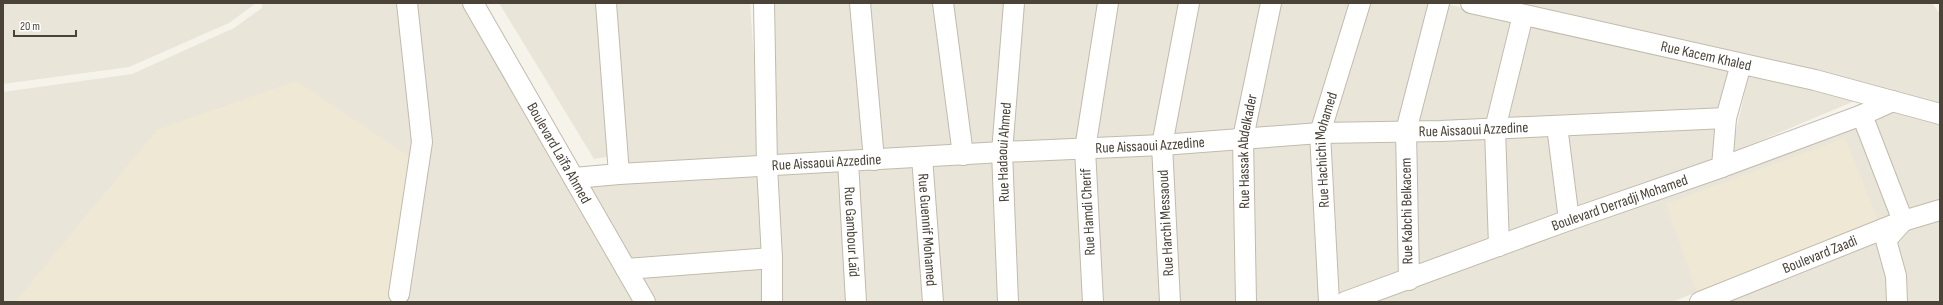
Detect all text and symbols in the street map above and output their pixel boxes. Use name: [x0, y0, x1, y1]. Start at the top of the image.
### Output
scale bar: [14, 12, 76, 38]
text: 20 m: [20, 19, 40, 34]
street label: Rue Kacem Khaled: [1659, 36, 1753, 75]
street label: Rue Hachichi Mohamed: [1310, 90, 1342, 208]
street label: Rue Hassak Abdelkader: [1233, 92, 1262, 209]
street label: Boulevard Laïfa Ahmed: [523, 99, 596, 207]
street label: Rue Hadaoui Ahmed: [992, 102, 1015, 202]
street label: Rue Aissaoui Azzedine: [1419, 118, 1529, 141]
street label: Rue Aissaoui Azzedine: [1095, 132, 1205, 157]
street label: Rue Aissaoui Azzedine: [771, 149, 882, 175]
street label: Rue Kabchi Belkacem: [1397, 158, 1417, 264]
street label: Rue Hamdi Cherif: [1076, 167, 1100, 256]
street label: Rue Harchi Messaoud: [1154, 169, 1178, 277]
street label: Boulevard Derradji Mohamed: [1549, 170, 1690, 235]
street label: Rue Guennif Mohamed: [914, 173, 941, 287]
street label: Rue Gambour Laïd: [840, 186, 864, 278]
street label: Boulevard Zaadi: [1780, 231, 1860, 278]

